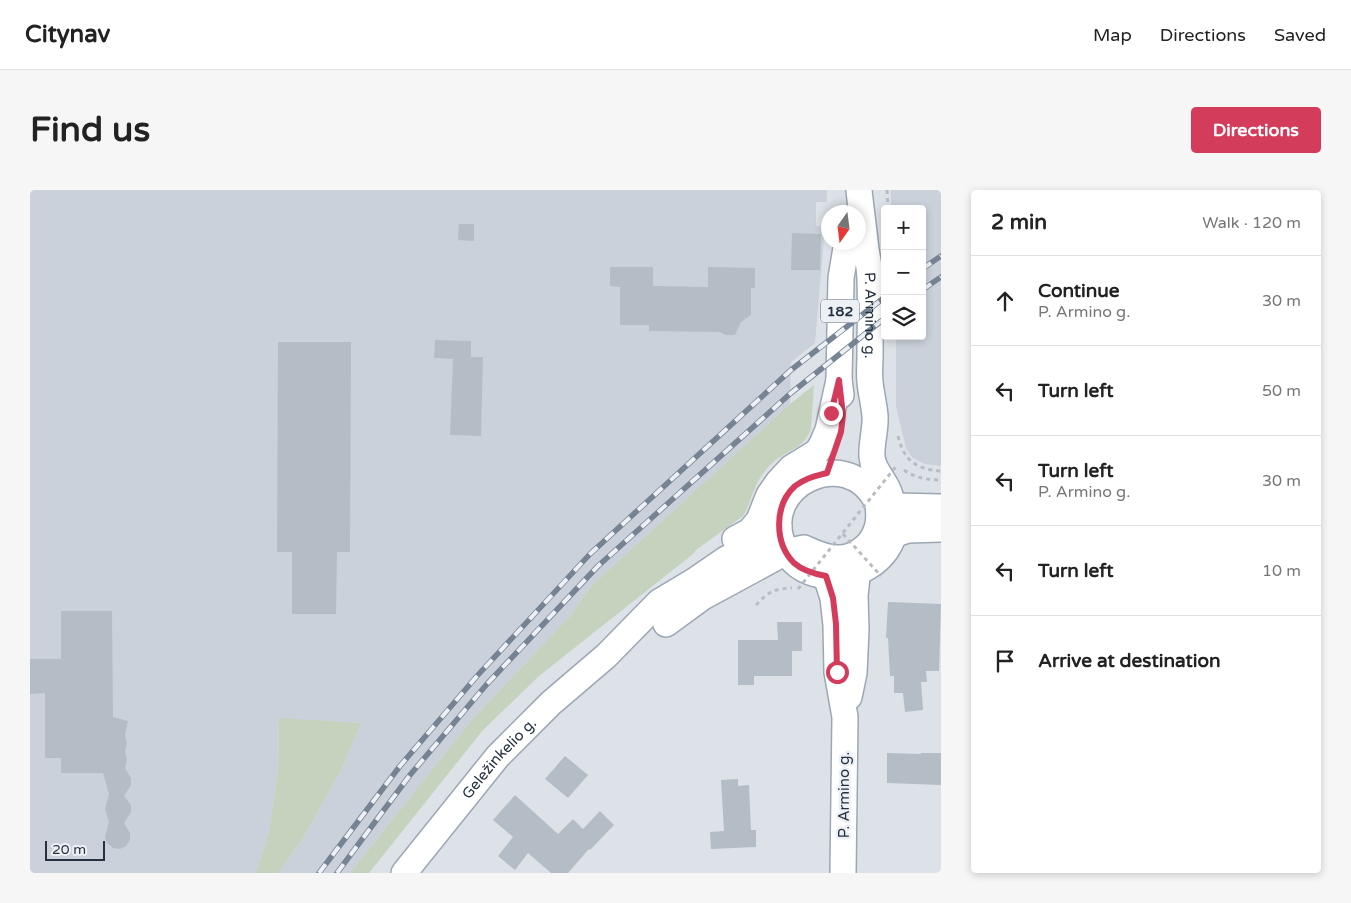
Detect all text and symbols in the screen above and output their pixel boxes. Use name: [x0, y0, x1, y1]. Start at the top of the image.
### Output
text: Citynav: [25, 20, 110, 49]
text: Map: [1093, 24, 1132, 46]
text: Directions: [1160, 24, 1246, 46]
text: Saved: [1274, 24, 1326, 46]
button: Directions: [1191, 107, 1321, 153]
text: Find us: [30, 109, 150, 151]
north arrow: [821, 205, 866, 250]
map controls: [881, 205, 926, 340]
button: +: [881, 205, 926, 250]
text: 2 min: [991, 210, 1047, 235]
text: Walk · 120 m: [1202, 213, 1301, 233]
button: −: [881, 250, 926, 295]
street label: P. Armino g.: [861, 272, 879, 359]
text: Continue: [1038, 280, 1120, 302]
icon: ahead: [991, 287, 1019, 315]
text: 30 m: [1262, 291, 1301, 311]
button: layers: [881, 295, 926, 340]
road number: 182: [821, 300, 859, 322]
text: P. Armino g.: [1038, 302, 1130, 322]
icon: left: [991, 377, 1019, 405]
text: Turn left: [1038, 380, 1114, 402]
text: 50 m: [1262, 381, 1301, 401]
route end: [820, 402, 843, 425]
text: Turn left: [1038, 460, 1114, 482]
icon: left: [991, 467, 1019, 495]
text: 30 m: [1262, 471, 1301, 491]
text: P. Armino g.: [1038, 482, 1130, 502]
icon: left: [991, 557, 1019, 585]
text: Turn left: [1038, 560, 1114, 582]
text: 10 m: [1262, 561, 1301, 581]
icon: arrive: [991, 647, 1019, 675]
text: Arrive at destination: [1038, 650, 1221, 672]
route start: [826, 661, 849, 684]
street label: Geležinkelio g.: [458, 714, 540, 803]
street label: P. Armino g.: [835, 752, 853, 838]
scale bar: [45, 838, 105, 861]
text: 20 m: [52, 841, 86, 858]

